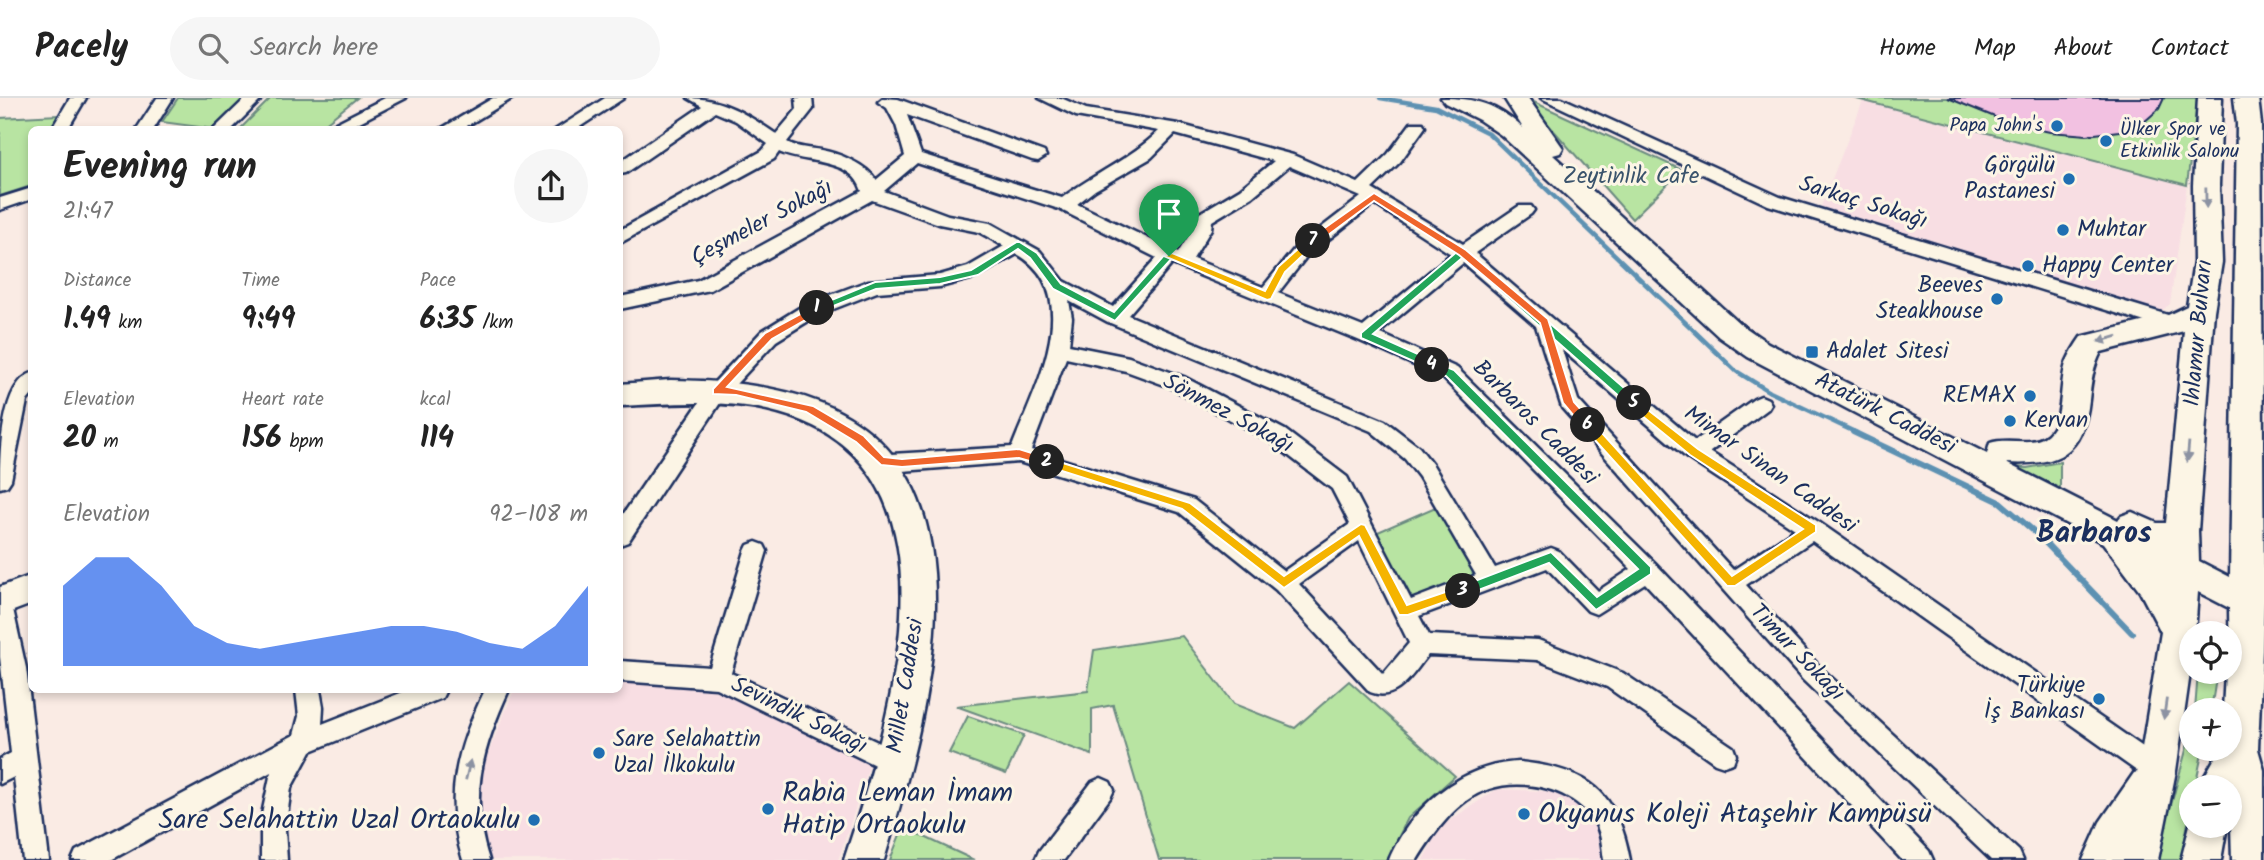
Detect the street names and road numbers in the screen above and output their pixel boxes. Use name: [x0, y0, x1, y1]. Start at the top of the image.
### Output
street label: Sarkaç Sokağı: [1794, 166, 1932, 240]
street label: Çeşmeler Sokağı: [684, 170, 840, 276]
street label: Ihlamur Bulvarı: [2175, 258, 2223, 408]
street label: Barbaros Caddesi: [1464, 352, 1608, 496]
street label: Atatürk Caddesi: [1808, 363, 1963, 466]
street label: Sönmez Sokağı: [1156, 364, 1300, 464]
street label: Mimar Sinan Caddesi: [1676, 396, 1865, 544]
street label: Timur Sokağı: [1741, 596, 1853, 710]
street label: Millet Caddesi: [878, 614, 935, 756]
street label: Sevindik Sokağı: [725, 667, 873, 765]

